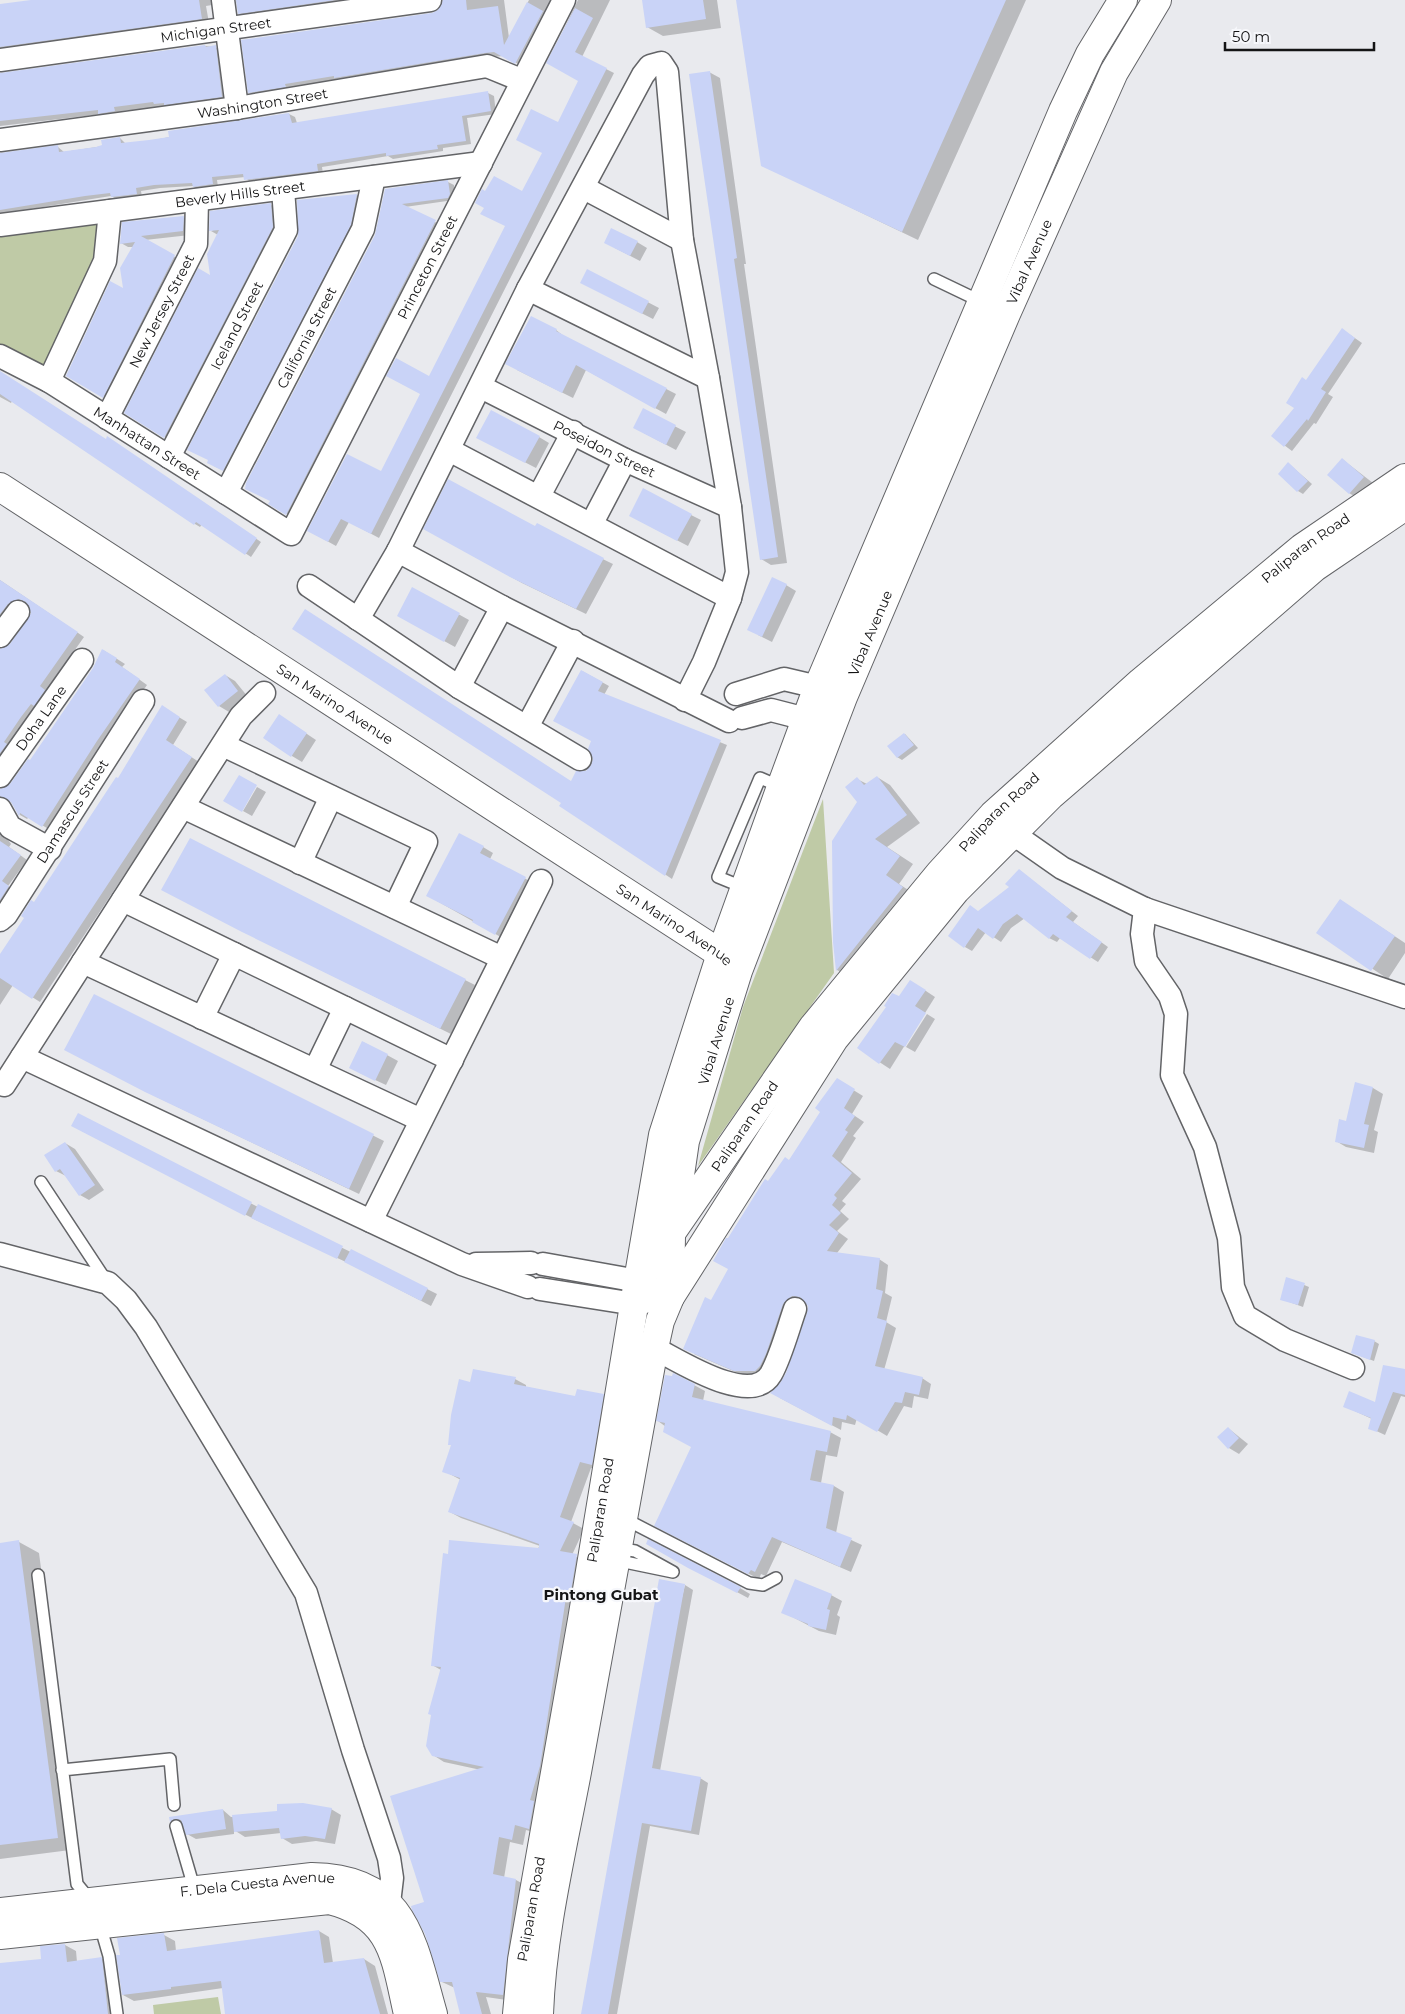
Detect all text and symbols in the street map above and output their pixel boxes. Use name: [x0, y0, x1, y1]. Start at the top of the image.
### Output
street label: Michigan Street: [159, 13, 273, 46]
scale bar: [1225, 20, 1374, 52]
text: 50 m: [1232, 27, 1270, 46]
street label: Washington Street: [196, 84, 329, 122]
street label: Beverly Hills Street: [174, 177, 306, 211]
street label: Princeton Street: [393, 212, 462, 322]
street label: Vibal Avenue: [1002, 216, 1056, 307]
street label: New Jersey Street: [125, 251, 198, 371]
street label: Iceland Street: [206, 278, 267, 373]
street label: California Street: [273, 283, 341, 392]
street label: Manhattan Street: [90, 402, 204, 484]
street label: Poseidon Street: [550, 416, 658, 482]
street label: Paliparan Road: [1258, 509, 1353, 587]
street label: Vibal Avenue: [844, 588, 896, 679]
street label: San Marino Avenue: [273, 659, 397, 748]
street label: Doha Lane: [12, 682, 70, 754]
street label: Damascus Street: [32, 756, 113, 867]
street label: Paliparan Road: [955, 769, 1043, 856]
street label: San Marino Avenue: [613, 880, 736, 969]
street label: Vibal Avenue: [694, 994, 738, 1087]
street label: Paliparan Road: [707, 1077, 782, 1175]
street label: Paliparan Road: [583, 1456, 618, 1564]
district label: Pintong Gubat: [544, 1585, 659, 1604]
street label: Paliparan Road: [513, 1855, 549, 1963]
street label: F. Dela Cuesta Avenue: [179, 1868, 336, 1901]

